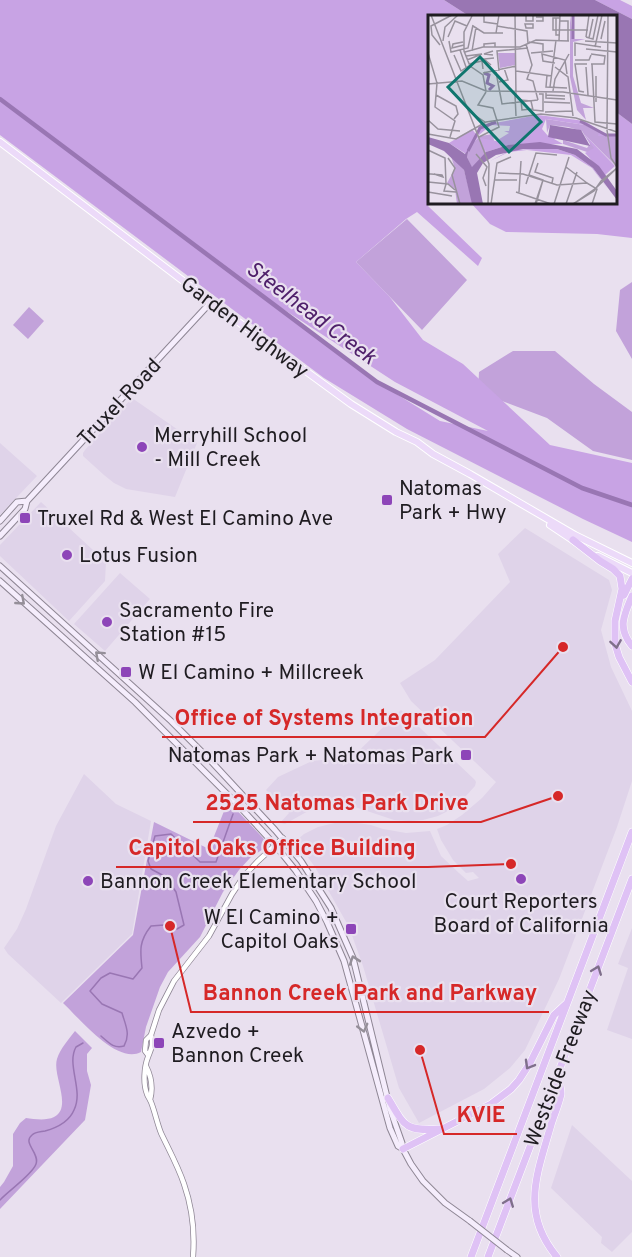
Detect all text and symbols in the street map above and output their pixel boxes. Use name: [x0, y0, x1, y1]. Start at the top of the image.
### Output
inset map: [428, 15, 617, 204]
water label: Steelhead Creek: [240, 256, 381, 372]
street label: Garden Highway: [175, 271, 314, 385]
street label: Truxel Road: [72, 353, 168, 453]
place label: Merryhill School - Mill Creek: [154, 423, 307, 474]
marker: Merryhill School - Mill Creek: [135, 440, 149, 454]
place label: Natomas Park + Hwy: [399, 476, 507, 527]
marker: Natomas Park + Hwy: [380, 493, 394, 507]
place label: Truxel Rd & West El Camino Ave: [37, 506, 333, 533]
marker: Truxel Rd & West El Camino Ave: [18, 511, 32, 525]
place label: Lotus Fusion: [79, 543, 198, 570]
marker: Lotus Fusion: [60, 548, 74, 562]
one-way arrow: [15, 593, 26, 604]
place label: Sacramento Fire Station #15: [119, 598, 274, 649]
marker: Sacramento Fire Station #15: [100, 615, 114, 629]
one-way arrow: [610, 639, 622, 648]
one-way arrow: [95, 651, 106, 662]
place label: W El Camino + Millcreek: [138, 660, 364, 687]
marker: W El Camino + Millcreek: [119, 665, 133, 679]
callout: Office of Systems Integration: [162, 697, 485, 737]
text: Office of Systems Integration: [175, 706, 473, 733]
place label: Natomas Park + Natomas Park: [168, 743, 454, 770]
marker: Natomas Park + Natomas Park: [459, 748, 473, 762]
callout: 2525 Natomas Park Drive: [193, 782, 481, 822]
text: 2525 Natomas Park Drive: [205, 791, 469, 818]
callout: Capitol Oaks Office Building: [116, 827, 428, 867]
text: Capitol Oaks Office Building: [128, 836, 416, 863]
place label: Bannon Creek Elementary School: [100, 869, 416, 896]
marker: Court Reporters Board of California: [514, 872, 528, 886]
marker: Bannon Creek Elementary School: [81, 874, 95, 888]
place label: Court Reporters Board of California: [434, 889, 608, 940]
place label: W El Camino + Capitol Oaks: [203, 905, 339, 956]
marker: W El Camino + Capitol Oaks: [344, 922, 358, 936]
one-way arrow: [348, 955, 361, 966]
one-way arrow: [590, 965, 603, 976]
callout: Bannon Creek Park and Parkway: [191, 972, 549, 1012]
text: Bannon Creek Park and Parkway: [203, 981, 537, 1008]
street label: Westside Freeway: [519, 986, 604, 1151]
place label: Azvedo + Bannon Creek: [171, 1019, 304, 1070]
one-way arrow: [356, 1022, 368, 1033]
marker: Azvedo + Bannon Creek: [152, 1036, 166, 1050]
one-way arrow: [524, 1058, 536, 1069]
callout: KVIE: [444, 1094, 517, 1134]
text: KVIE: [456, 1103, 506, 1130]
one-way arrow: [502, 1197, 515, 1208]

